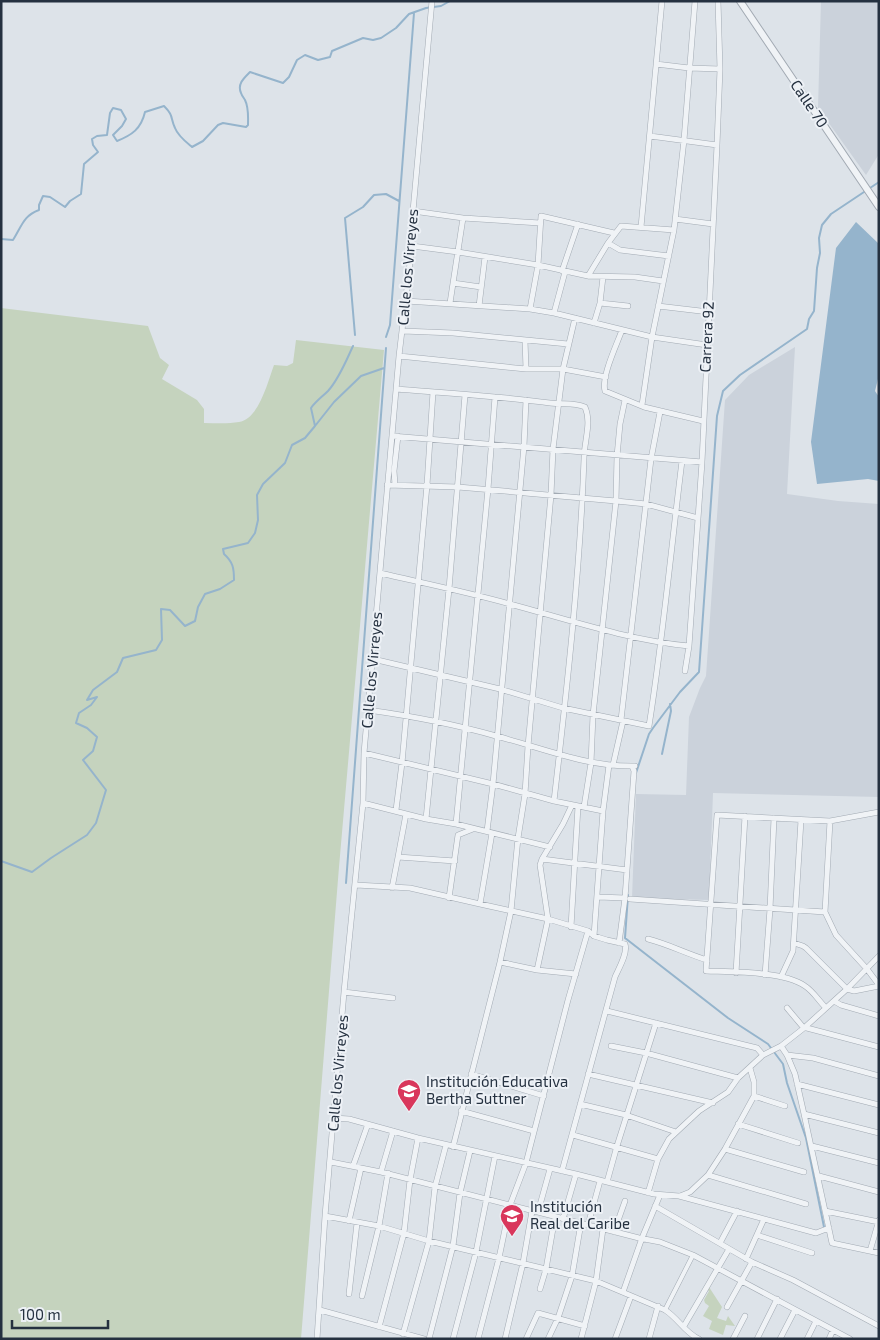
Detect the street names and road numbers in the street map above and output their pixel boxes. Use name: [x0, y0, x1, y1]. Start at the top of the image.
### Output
street label: Calle 70: [787, 76, 832, 131]
street label: Calle los Virreyes: [393, 208, 421, 326]
street label: Carrera 92: [695, 301, 717, 373]
street label: Calle los Virreyes: [357, 611, 385, 729]
street label: Calle los Virreyes: [323, 1014, 351, 1132]

